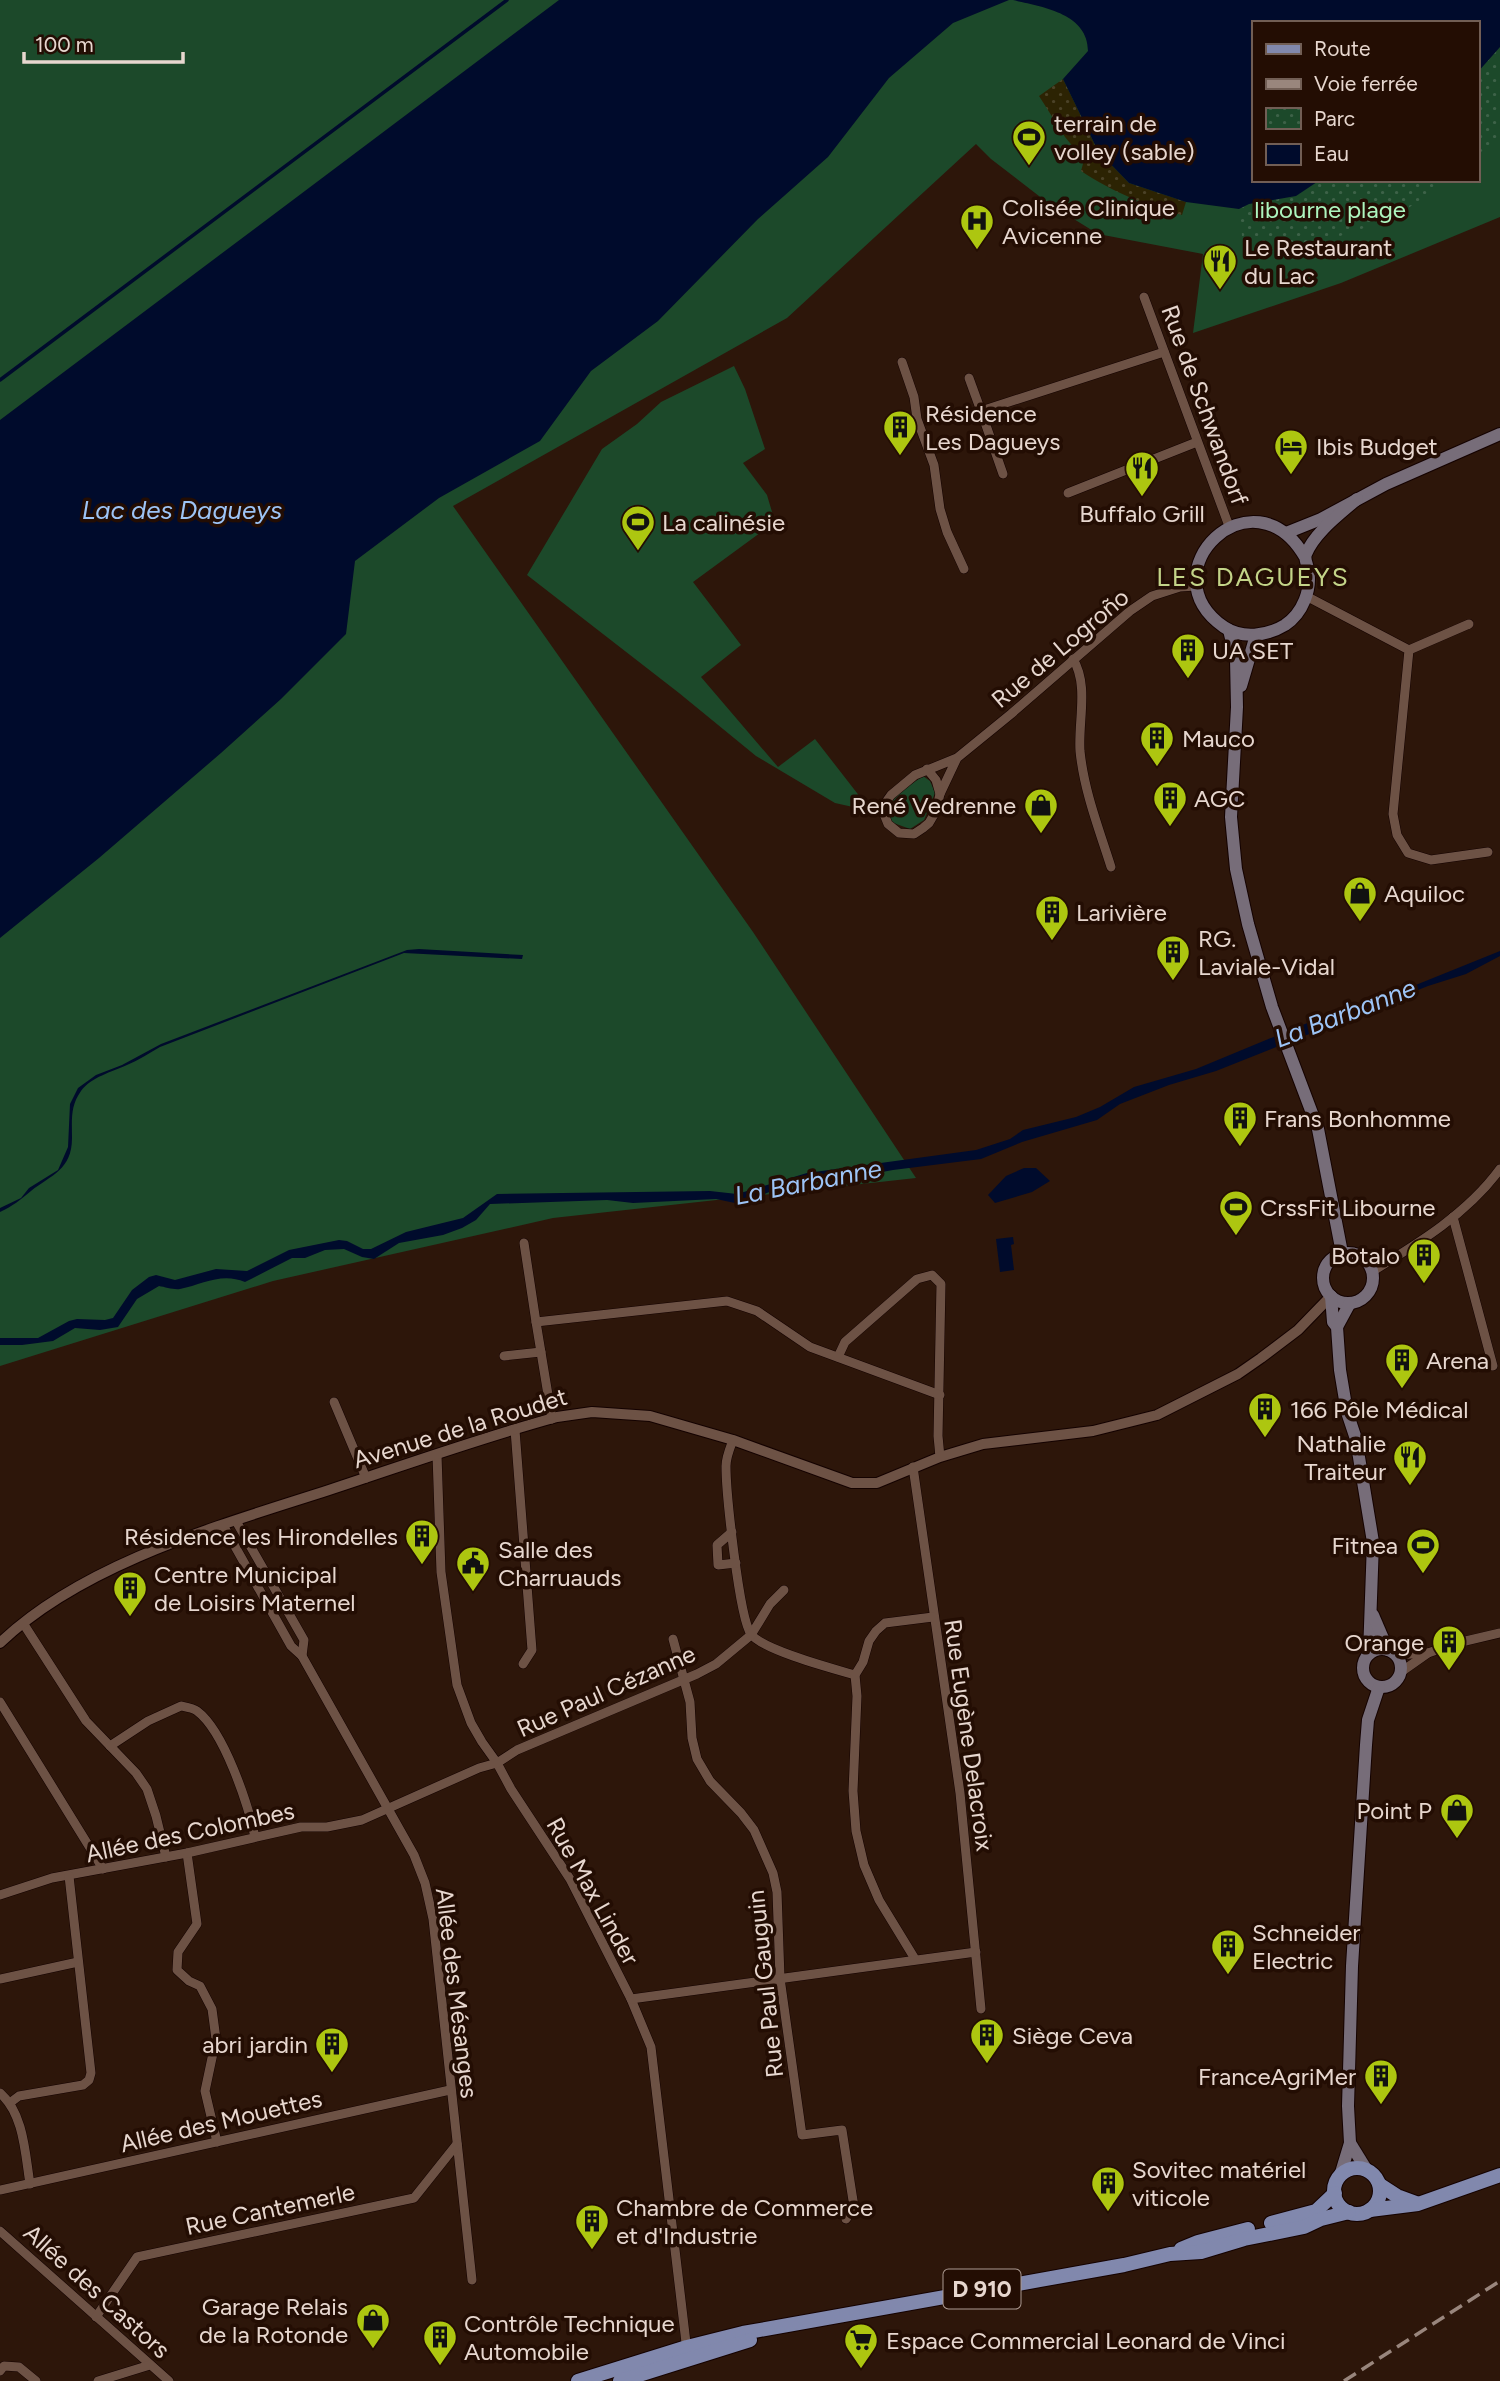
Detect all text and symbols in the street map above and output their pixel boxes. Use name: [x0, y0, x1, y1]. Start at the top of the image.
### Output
scale bar: [24, 21, 184, 65]
legend: [1252, 21, 1479, 182]
text: 100 m: [35, 32, 94, 57]
text: Route: [1314, 36, 1370, 61]
text: Voie ferrée: [1314, 71, 1418, 96]
text: Parc: [1314, 106, 1355, 131]
place label: terrain de volley (sable): [1054, 109, 1195, 166]
sports icon: terrain de volley (sable): [1010, 118, 1048, 167]
text: Eau: [1314, 141, 1349, 166]
place label: Colisée Clinique Avicenne: [1002, 193, 1175, 250]
park label: libourne plage: [1254, 195, 1406, 224]
hospital icon: Colisée Clinique Avicenne: [958, 202, 996, 251]
place label: Le Restaurant du Lac: [1244, 233, 1392, 290]
restaurant icon: Le Restaurant du Lac: [1201, 242, 1239, 291]
street label: Rue de Schwandorf: [1155, 301, 1255, 509]
place label: Résidence Les Dagueys: [925, 399, 1061, 456]
building icon: Résidence Les Dagueys: [881, 408, 919, 457]
hotel icon: Ibis Budget: [1272, 427, 1310, 476]
place label: Ibis Budget: [1316, 432, 1438, 461]
restaurant icon: Buffalo Grill: [1123, 449, 1161, 498]
water label: Lac des Dagueys: [82, 494, 282, 526]
place label: Buffalo Grill: [1079, 499, 1205, 528]
sports icon: La calinésie: [619, 503, 657, 552]
place label: La calinésie: [662, 508, 785, 537]
district label: LES DAGUEYS: [1156, 561, 1350, 593]
street label: Rue de Logroño: [985, 582, 1135, 714]
building icon: UA SET: [1169, 631, 1207, 680]
place label: UA SET: [1212, 636, 1293, 665]
building icon: Mauco: [1138, 719, 1176, 768]
place label: Mauco: [1182, 724, 1255, 753]
building icon: AGC: [1151, 779, 1189, 828]
place label: AGC: [1194, 784, 1245, 813]
shop icon: René Vedrenne: [1022, 786, 1060, 835]
place label: René Vedrenne: [851, 791, 1016, 820]
shop icon: Aquiloc: [1341, 874, 1379, 923]
place label: Aquiloc: [1384, 879, 1465, 908]
building icon: Larivière: [1033, 893, 1071, 942]
place label: Larivière: [1076, 898, 1167, 927]
place label: RG. Laviale-Vidal: [1198, 924, 1335, 981]
building icon: RG. Laviale-Vidal: [1154, 933, 1192, 982]
water label: La Barbanne: [1270, 971, 1420, 1055]
building icon: Frans Bonhomme: [1221, 1099, 1259, 1148]
place label: Frans Bonhomme: [1264, 1104, 1451, 1133]
water label: La Barbanne: [732, 1152, 884, 1212]
sports icon: CrssFit Libourne: [1217, 1188, 1255, 1237]
place label: CrssFit Libourne: [1260, 1193, 1435, 1222]
building icon: Botalo: [1405, 1236, 1443, 1285]
place label: Botalo: [1331, 1241, 1400, 1270]
building icon: Arena: [1383, 1341, 1421, 1390]
place label: Arena: [1426, 1346, 1489, 1375]
street label: Avenue de la Roudet: [350, 1382, 570, 1474]
building icon: 166 Pôle Médical: [1246, 1390, 1284, 1439]
place label: 166 Pôle Médical: [1290, 1395, 1468, 1424]
place label: Nathalie Traiteur: [1297, 1429, 1386, 1486]
restaurant icon: Nathalie Traiteur: [1391, 1438, 1429, 1487]
building icon: Résidence les Hirondelles: [403, 1517, 441, 1566]
place label: Résidence les Hirondelles: [124, 1522, 398, 1551]
sports icon: Fitnea: [1404, 1526, 1442, 1575]
place label: Fitnea: [1332, 1531, 1398, 1560]
place label: Salle des Charruauds: [498, 1535, 621, 1592]
public building icon: Salle des Charruauds: [454, 1544, 492, 1593]
place label: Centre Municipal de Loisirs Maternel: [154, 1560, 356, 1617]
building icon: Centre Municipal de Loisirs Maternel: [111, 1569, 149, 1618]
street label: Rue Eugène Delacroix: [938, 1617, 1000, 1853]
building icon: Orange: [1430, 1623, 1468, 1672]
place label: Orange: [1344, 1628, 1424, 1657]
street label: Rue Paul Cézanne: [512, 1639, 700, 1743]
shop icon: Point P: [1438, 1791, 1476, 1840]
street label: Allée des Colombes: [83, 1796, 297, 1868]
place label: Point P: [1357, 1796, 1432, 1825]
street label: Rue Max Linder: [541, 1812, 645, 1970]
street label: Allée des Mésanges: [430, 1886, 484, 2100]
street label: Rue Paul Gauguin: [741, 1889, 789, 2079]
place label: Schneider Electric: [1252, 1918, 1360, 1975]
building icon: Schneider Electric: [1209, 1927, 1247, 1976]
building icon: Siège Ceva: [968, 2016, 1006, 2065]
place label: Siège Ceva: [1012, 2021, 1133, 2050]
building icon: abri jardin: [313, 2025, 351, 2074]
place label: abri jardin: [202, 2030, 308, 2059]
building icon: FranceAgriMer: [1362, 2057, 1400, 2106]
place label: FranceAgriMer: [1198, 2062, 1356, 2091]
street label: Allée des Mouettes: [117, 2084, 325, 2158]
place label: Sovitec matériel viticole: [1132, 2155, 1306, 2212]
building icon: Sovitec matériel viticole: [1089, 2164, 1127, 2213]
street label: Rue Cantemerle: [183, 2177, 357, 2241]
place label: Chambre de Commerce et d'Industrie: [616, 2193, 873, 2250]
building icon: Chambre de Commerce et d'Industrie: [573, 2202, 611, 2251]
street label: Allée des Castors: [18, 2218, 176, 2364]
road number: D 910: [944, 2270, 1020, 2308]
place label: Garage Relais de la Rotonde: [199, 2292, 348, 2349]
shop icon: Garage Relais de la Rotonde: [354, 2301, 392, 2350]
place label: Contrôle Technique Automobile: [464, 2309, 675, 2366]
building icon: Contrôle Technique Automobile: [421, 2318, 459, 2367]
supermarket icon: Espace Commercial Leonard de Vinci: [842, 2321, 880, 2370]
place label: Espace Commercial Leonard de Vinci: [886, 2326, 1286, 2355]

